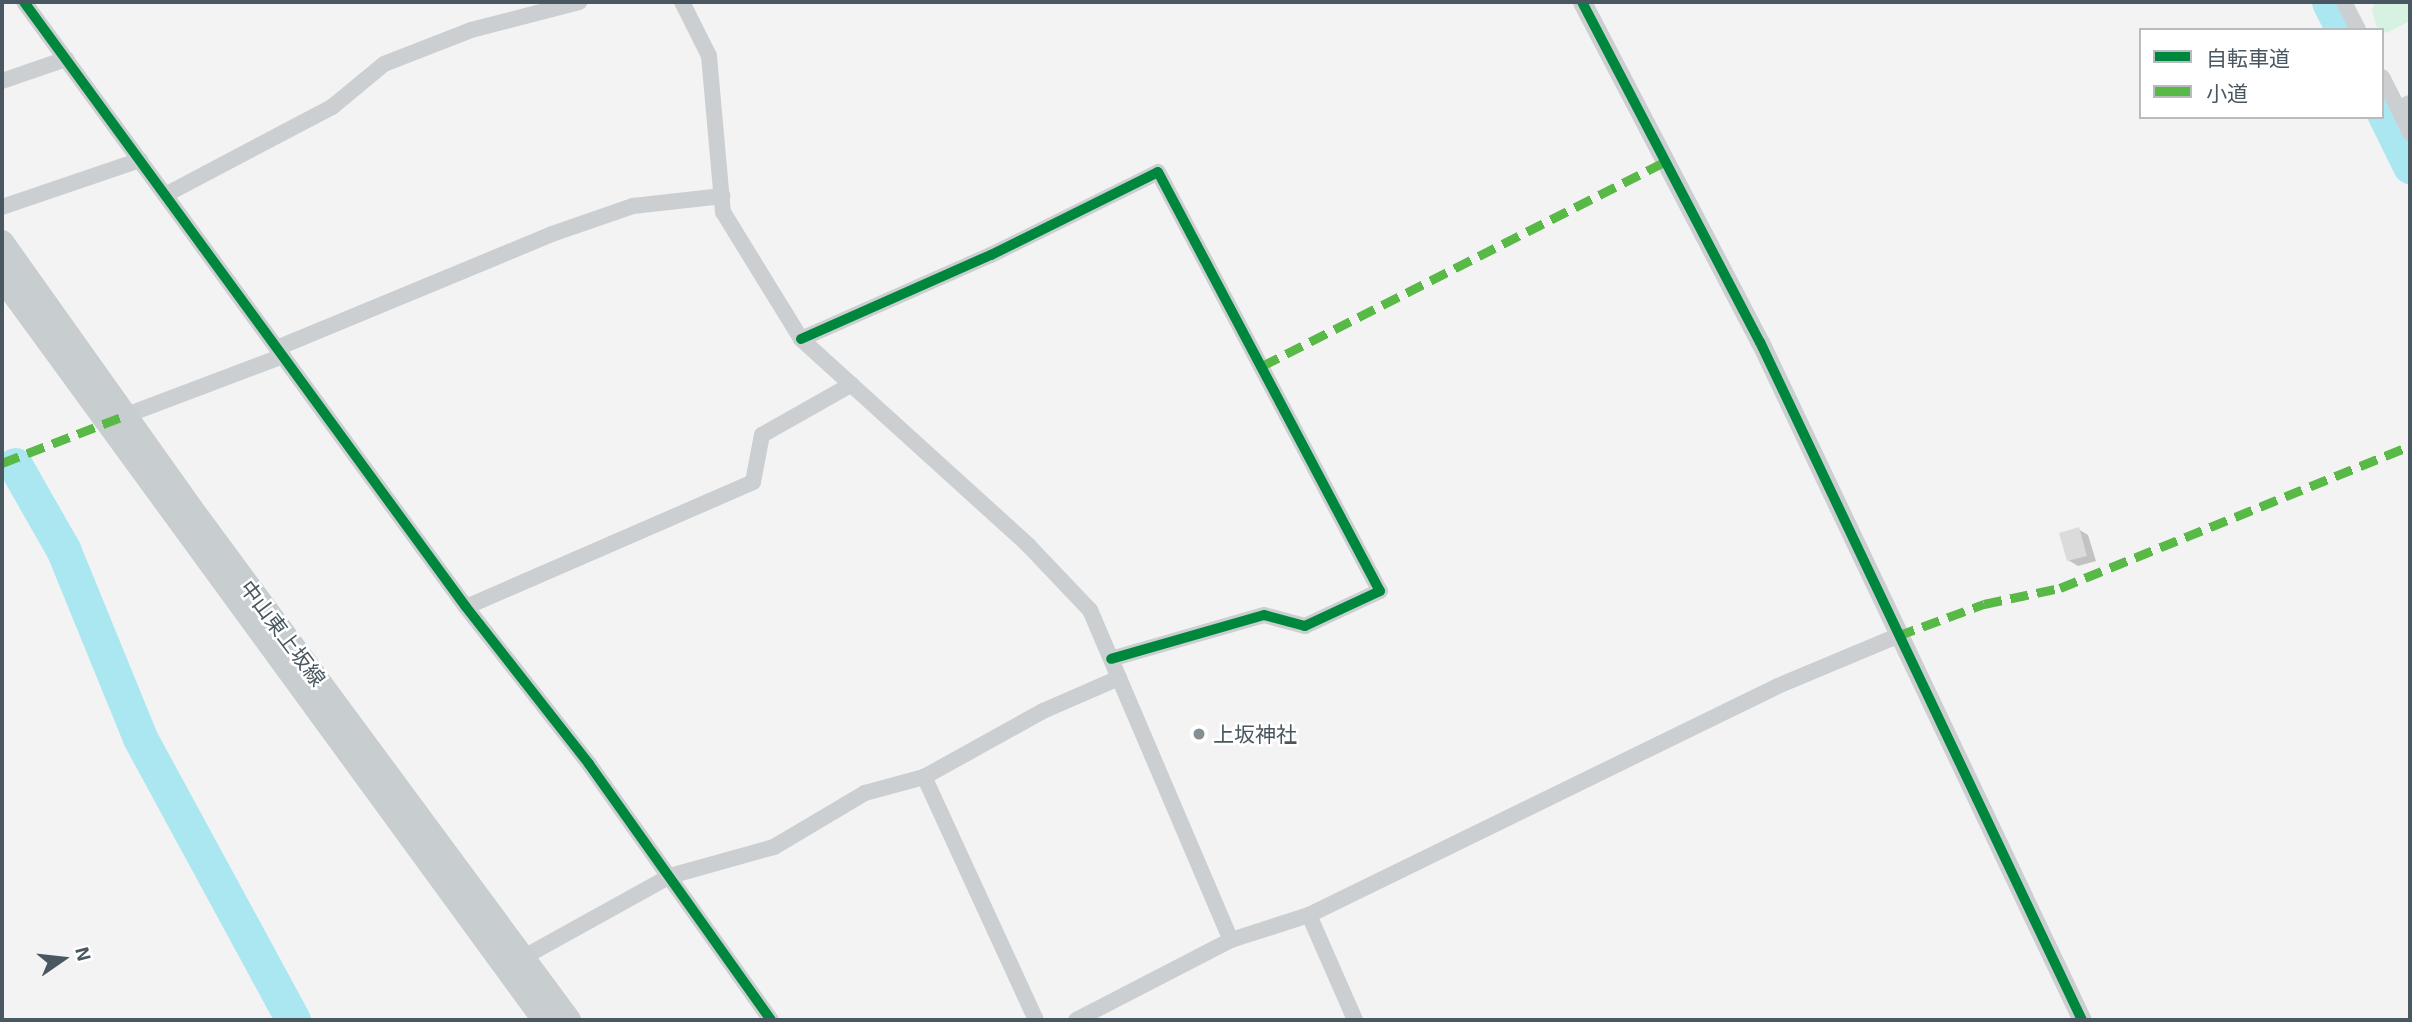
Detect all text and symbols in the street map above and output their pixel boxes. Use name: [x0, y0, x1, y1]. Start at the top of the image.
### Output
legend: [2139, 28, 2384, 119]
text: 自転車道: [2206, 45, 2290, 70]
text: 小道: [2206, 80, 2248, 105]
street label: 中山東上坂線: [235, 575, 331, 691]
place label: 上坂神社: [1213, 721, 1297, 747]
marker: 上坂神社: [1191, 726, 1207, 742]
north arrow: [28, 924, 98, 994]
text: N: [71, 944, 97, 963]

